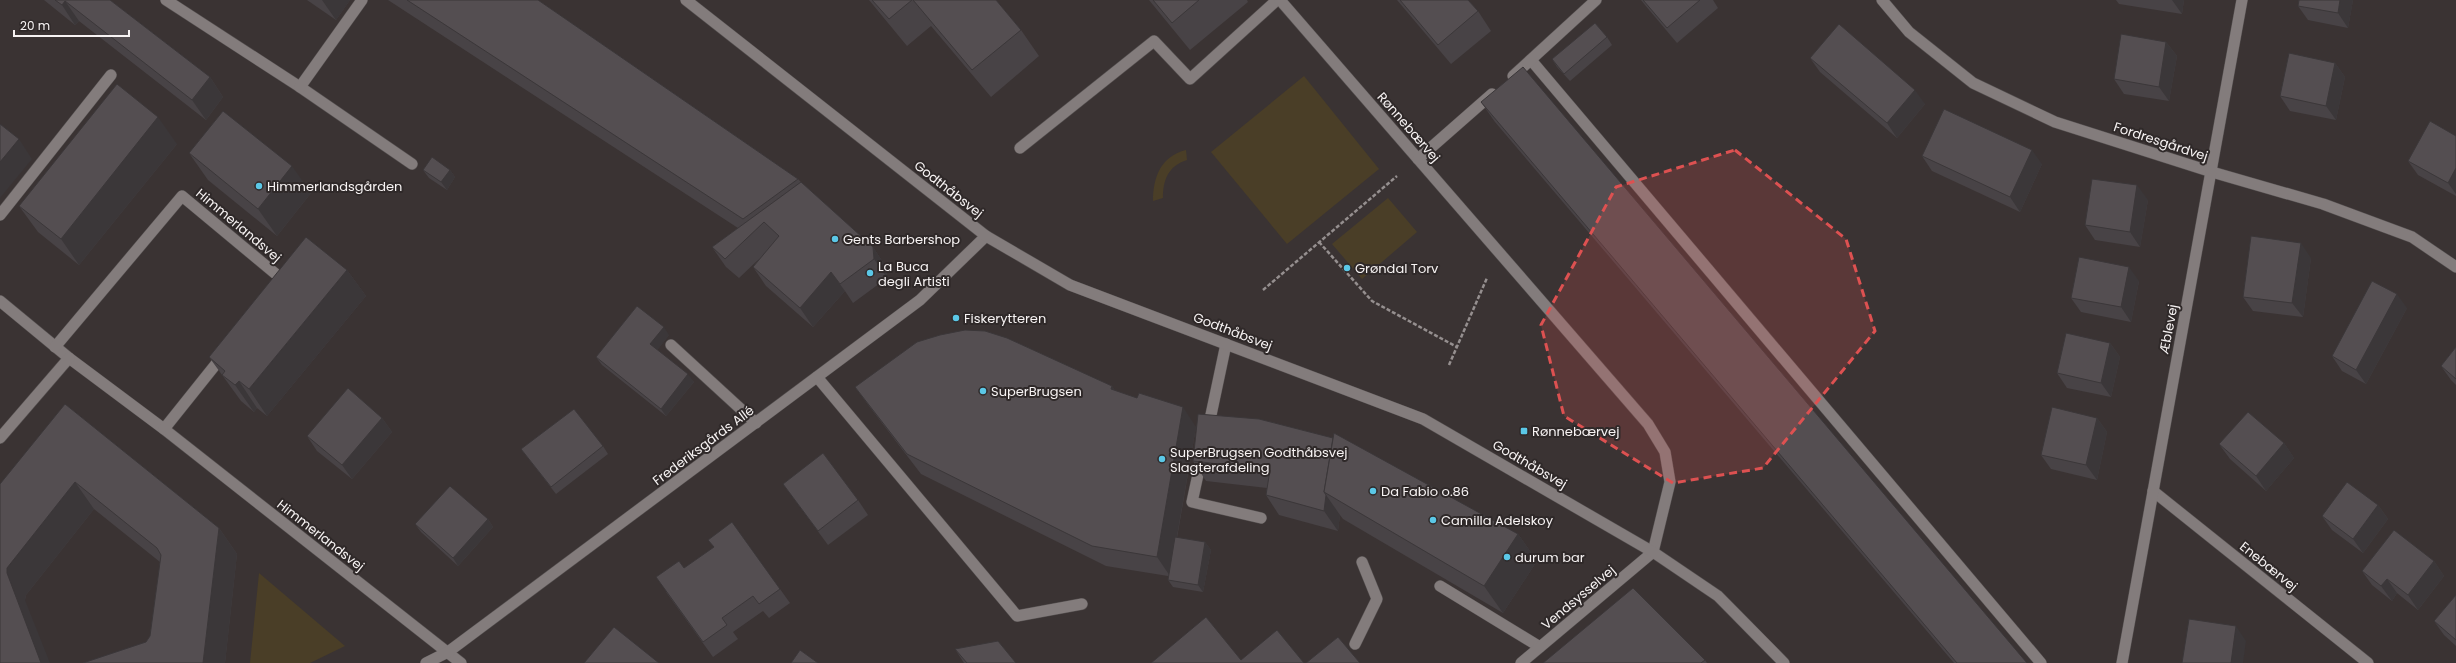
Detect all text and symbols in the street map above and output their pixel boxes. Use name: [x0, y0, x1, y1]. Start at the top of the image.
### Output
scale bar: [14, 12, 129, 38]
text: 20 m: [20, 17, 50, 34]
street label: Rønnebærvej: [1373, 88, 1444, 167]
street label: Fordresgårdvej: [2111, 117, 2210, 166]
street label: Godthåbsvej: [910, 156, 987, 222]
place label: Himmerlandsgården: [267, 177, 402, 196]
marker: Himmerlandsgården: [254, 181, 264, 191]
street label: Himmerlandsvej: [192, 184, 286, 267]
place label: Gents Barbershop: [843, 230, 960, 249]
marker: Gents Barbershop: [830, 234, 840, 244]
place label: La Buca degli Artisti: [878, 257, 950, 291]
place label: Grøndal Torv: [1355, 259, 1439, 278]
marker: Grøndal Torv: [1342, 263, 1352, 273]
marker: La Buca degli Artisti: [865, 268, 875, 278]
street label: Æblevej: [2154, 303, 2183, 356]
street label: Godthåbsvej: [1191, 308, 1275, 355]
place label: Fiskerytteren: [964, 309, 1046, 328]
marker: Fiskerytteren: [951, 313, 961, 323]
place label: SuperBrugsen: [991, 382, 1082, 401]
marker: SuperBrugsen: [978, 386, 988, 396]
street label: Frederiksgårds Allé: [649, 401, 758, 490]
place label: Rønnebærvej: [1532, 422, 1619, 441]
marker: Rønnebærvej: [1519, 426, 1529, 436]
street label: Godthåbsvej: [1489, 435, 1571, 493]
place label: SuperBrugsen Godthåbsvej Slagterafdeling: [1170, 443, 1347, 477]
marker: SuperBrugsen Godthåbsvej Slagterafdeling: [1157, 454, 1167, 464]
place label: Da Fabio o.86: [1381, 482, 1469, 501]
marker: Da Fabio o.86: [1368, 486, 1378, 496]
street label: Himmerlandsvej: [273, 495, 368, 576]
place label: Camilla Adelskoy: [1441, 511, 1554, 530]
marker: Camilla Adelskoy: [1428, 515, 1438, 525]
street label: Enebærvej: [2236, 537, 2302, 596]
place label: durum bar: [1515, 548, 1585, 567]
marker: durum bar: [1502, 552, 1512, 562]
street label: Vendsysselvej: [1537, 561, 1619, 634]

